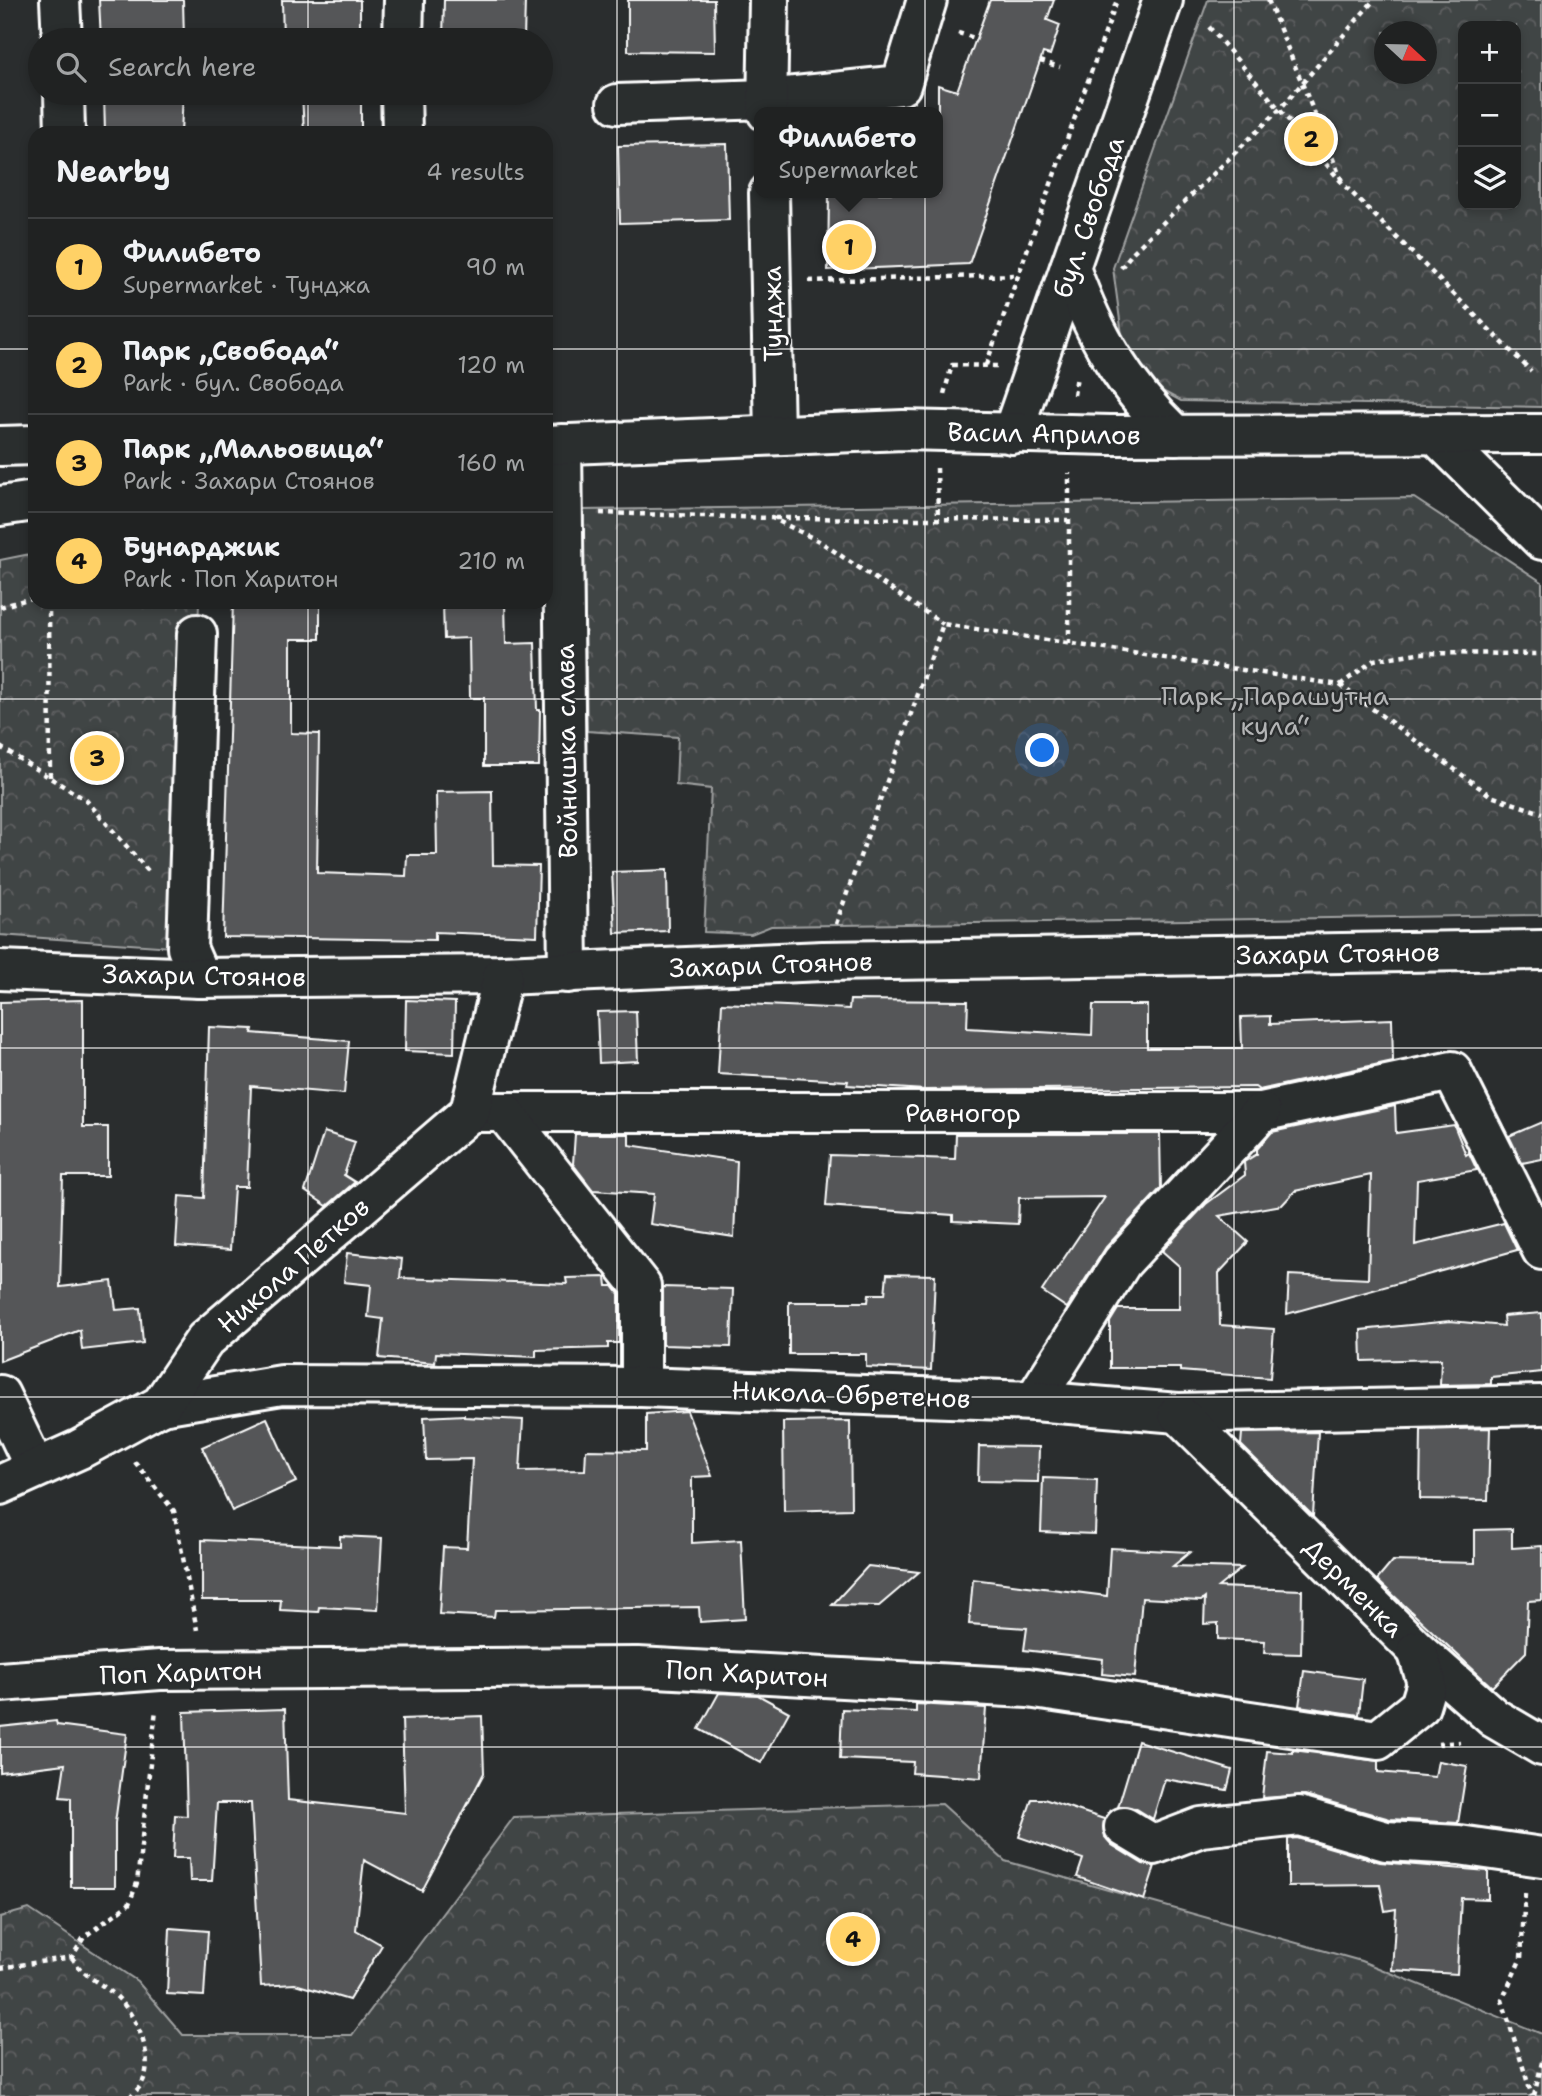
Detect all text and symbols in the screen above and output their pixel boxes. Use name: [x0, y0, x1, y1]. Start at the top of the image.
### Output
north arrow: [1374, 21, 1437, 84]
map controls: [1458, 21, 1521, 210]
button: +: [1458, 21, 1521, 84]
search box: [28, 28, 553, 105]
icon: search: [52, 48, 90, 86]
text: Search here: [108, 49, 257, 84]
button: −: [1458, 84, 1521, 147]
popup: [754, 107, 943, 198]
pin: 2: [1288, 113, 1334, 165]
text: Филибето: [778, 120, 917, 155]
street label: бул. Свобода: [1044, 131, 1132, 303]
button: layers: [1458, 147, 1521, 210]
text: Nearby: [56, 151, 171, 192]
text: Supermarket: [778, 155, 919, 185]
text: 4 results: [426, 157, 525, 187]
pin: 1: [826, 221, 872, 273]
text: Филибето: [123, 235, 261, 270]
text: 1: [74, 252, 84, 282]
text: 90 m: [465, 252, 525, 282]
street label: Тунджа: [754, 266, 790, 362]
text: Supermarket · Тунджа: [123, 270, 370, 300]
text: Парк „Свобода“: [123, 333, 339, 368]
text: 2: [71, 350, 87, 380]
text: 120 m: [457, 350, 525, 380]
text: Park · бул. Свобода: [123, 368, 344, 398]
street label: Васил Априлов: [947, 414, 1141, 452]
text: Парк „Мальовица“: [123, 431, 383, 466]
text: 3: [71, 448, 87, 478]
text: 160 m: [457, 448, 525, 478]
text: Park · Захари Стоянов: [123, 466, 375, 496]
text: Бунарджик: [123, 529, 280, 564]
text: 4: [71, 546, 87, 576]
text: 210 m: [457, 546, 525, 576]
text: Park · Поп Харитон: [123, 564, 338, 594]
street label: Войнишка слава: [547, 643, 585, 859]
park label: Парк „Парашутна кула“: [1161, 678, 1389, 743]
pin: 3: [74, 732, 120, 784]
your location: [1025, 733, 1059, 767]
street label: Захари Стоянов: [1236, 934, 1440, 972]
street label: Захари Стоянов: [669, 943, 873, 985]
street label: Захари Стоянов: [102, 956, 306, 994]
street label: Равногор: [905, 1095, 1021, 1130]
street label: Никола Петков: [209, 1189, 377, 1341]
street label: Никола Обретенов: [731, 1372, 971, 1416]
street label: Дерменка: [1296, 1529, 1412, 1645]
street label: Поп Харитон: [665, 1651, 829, 1695]
street label: Поп Харитон: [99, 1652, 263, 1692]
pin: 4: [830, 1913, 876, 1965]

